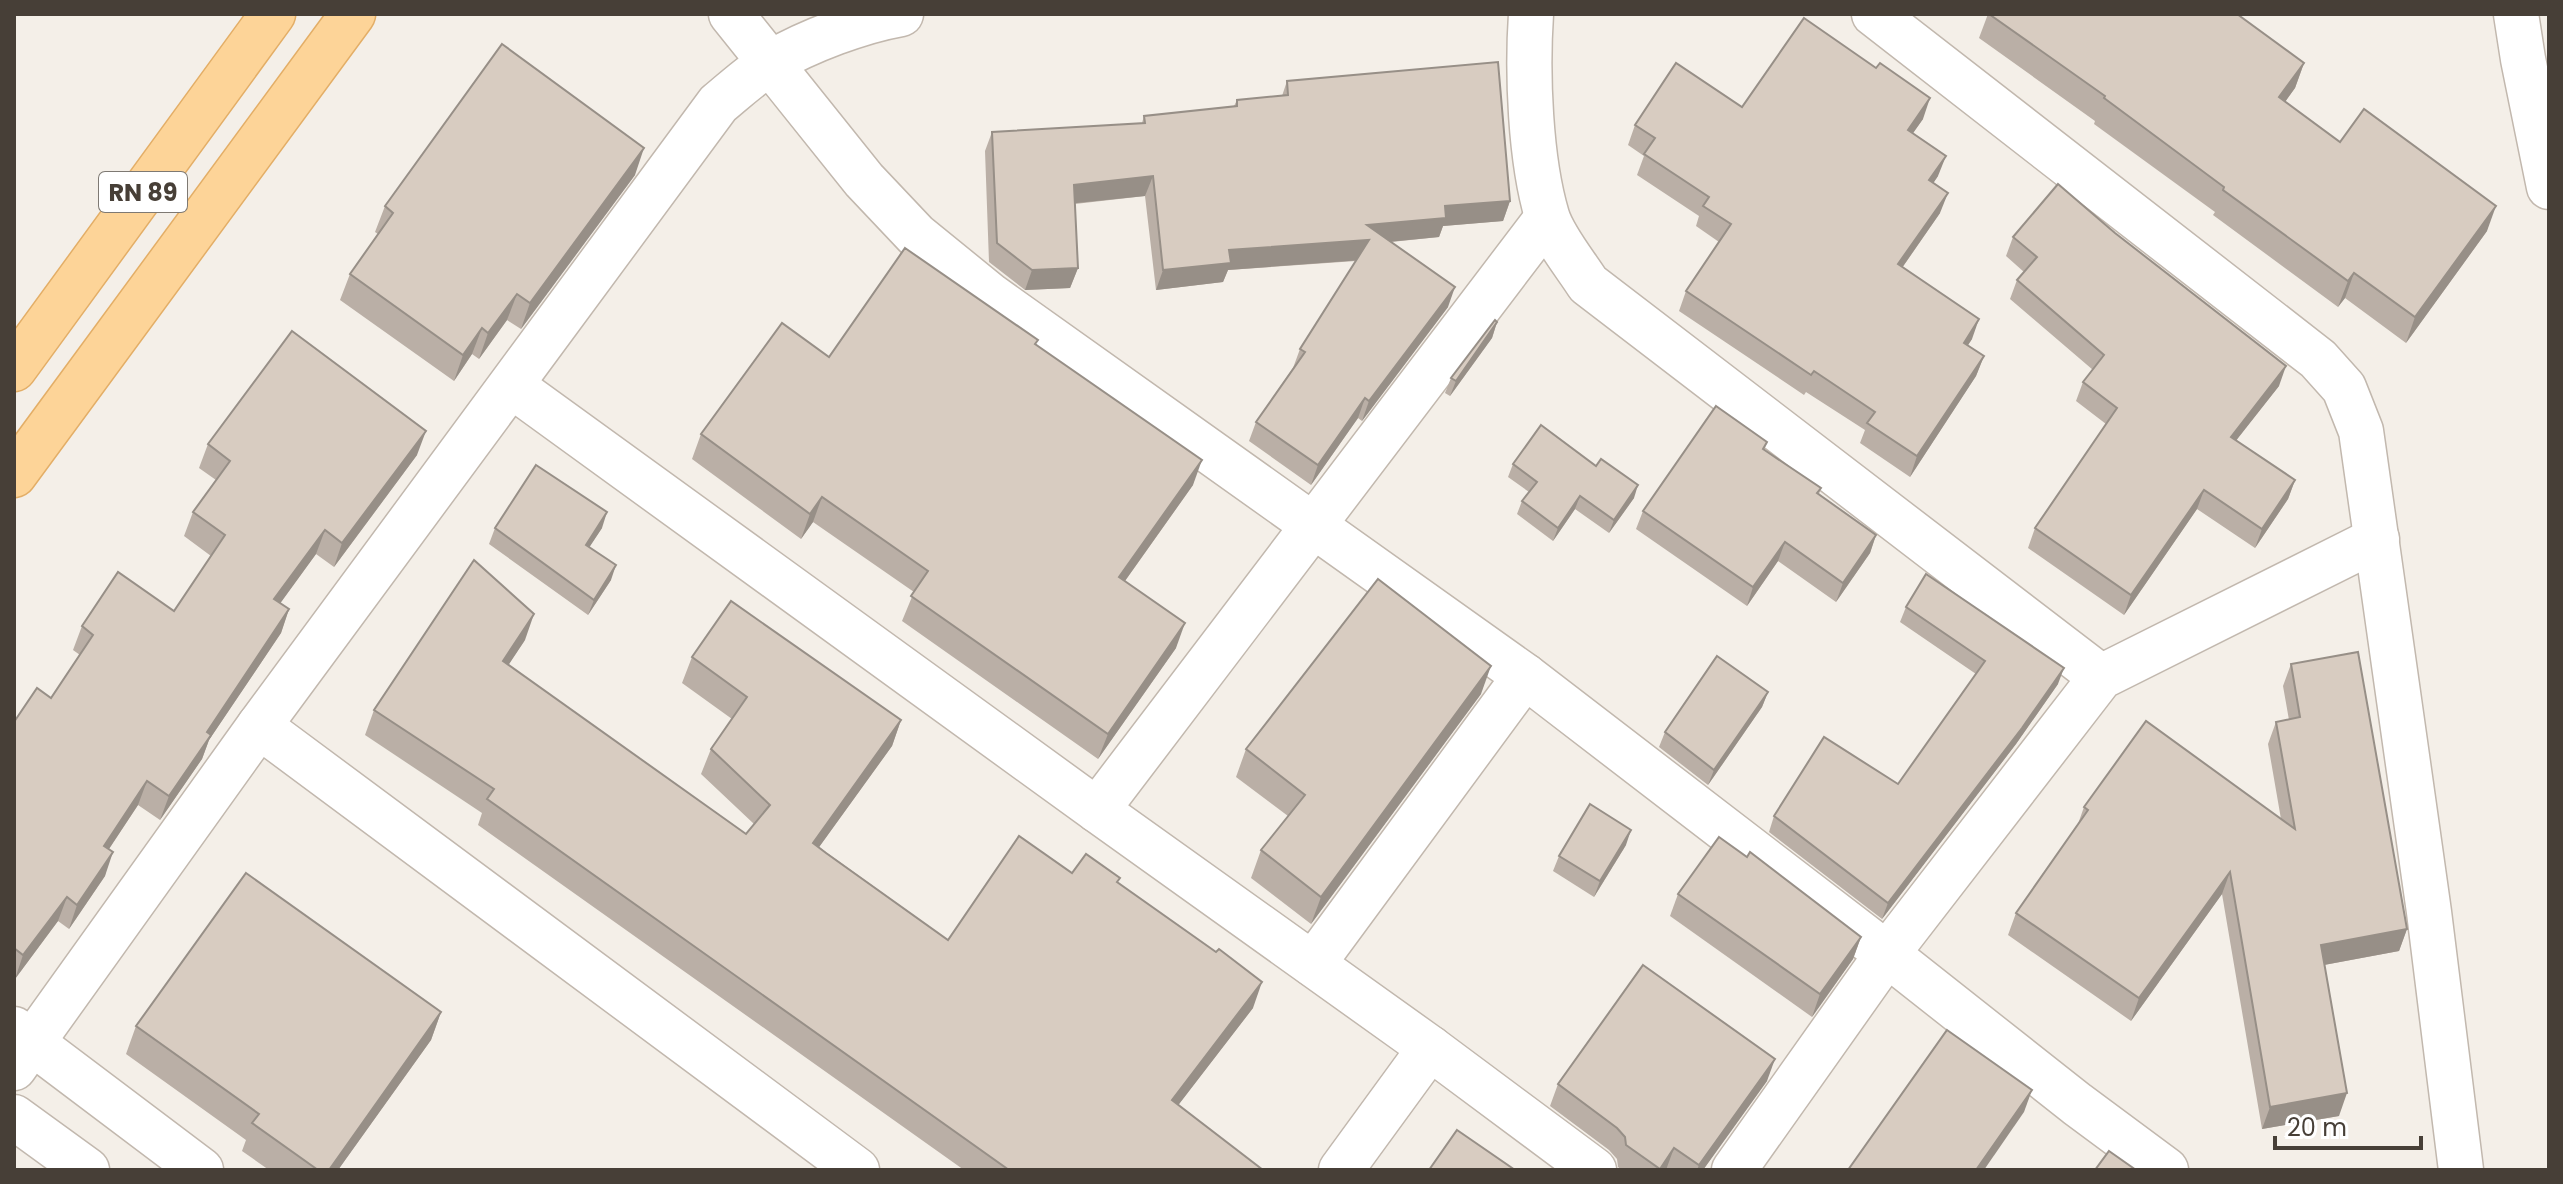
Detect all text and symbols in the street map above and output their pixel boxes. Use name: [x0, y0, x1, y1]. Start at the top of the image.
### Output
road number: RN 89: [99, 172, 187, 212]
scale bar: [2275, 1100, 2421, 1150]
text: 20 m: [2287, 1111, 2347, 1144]

